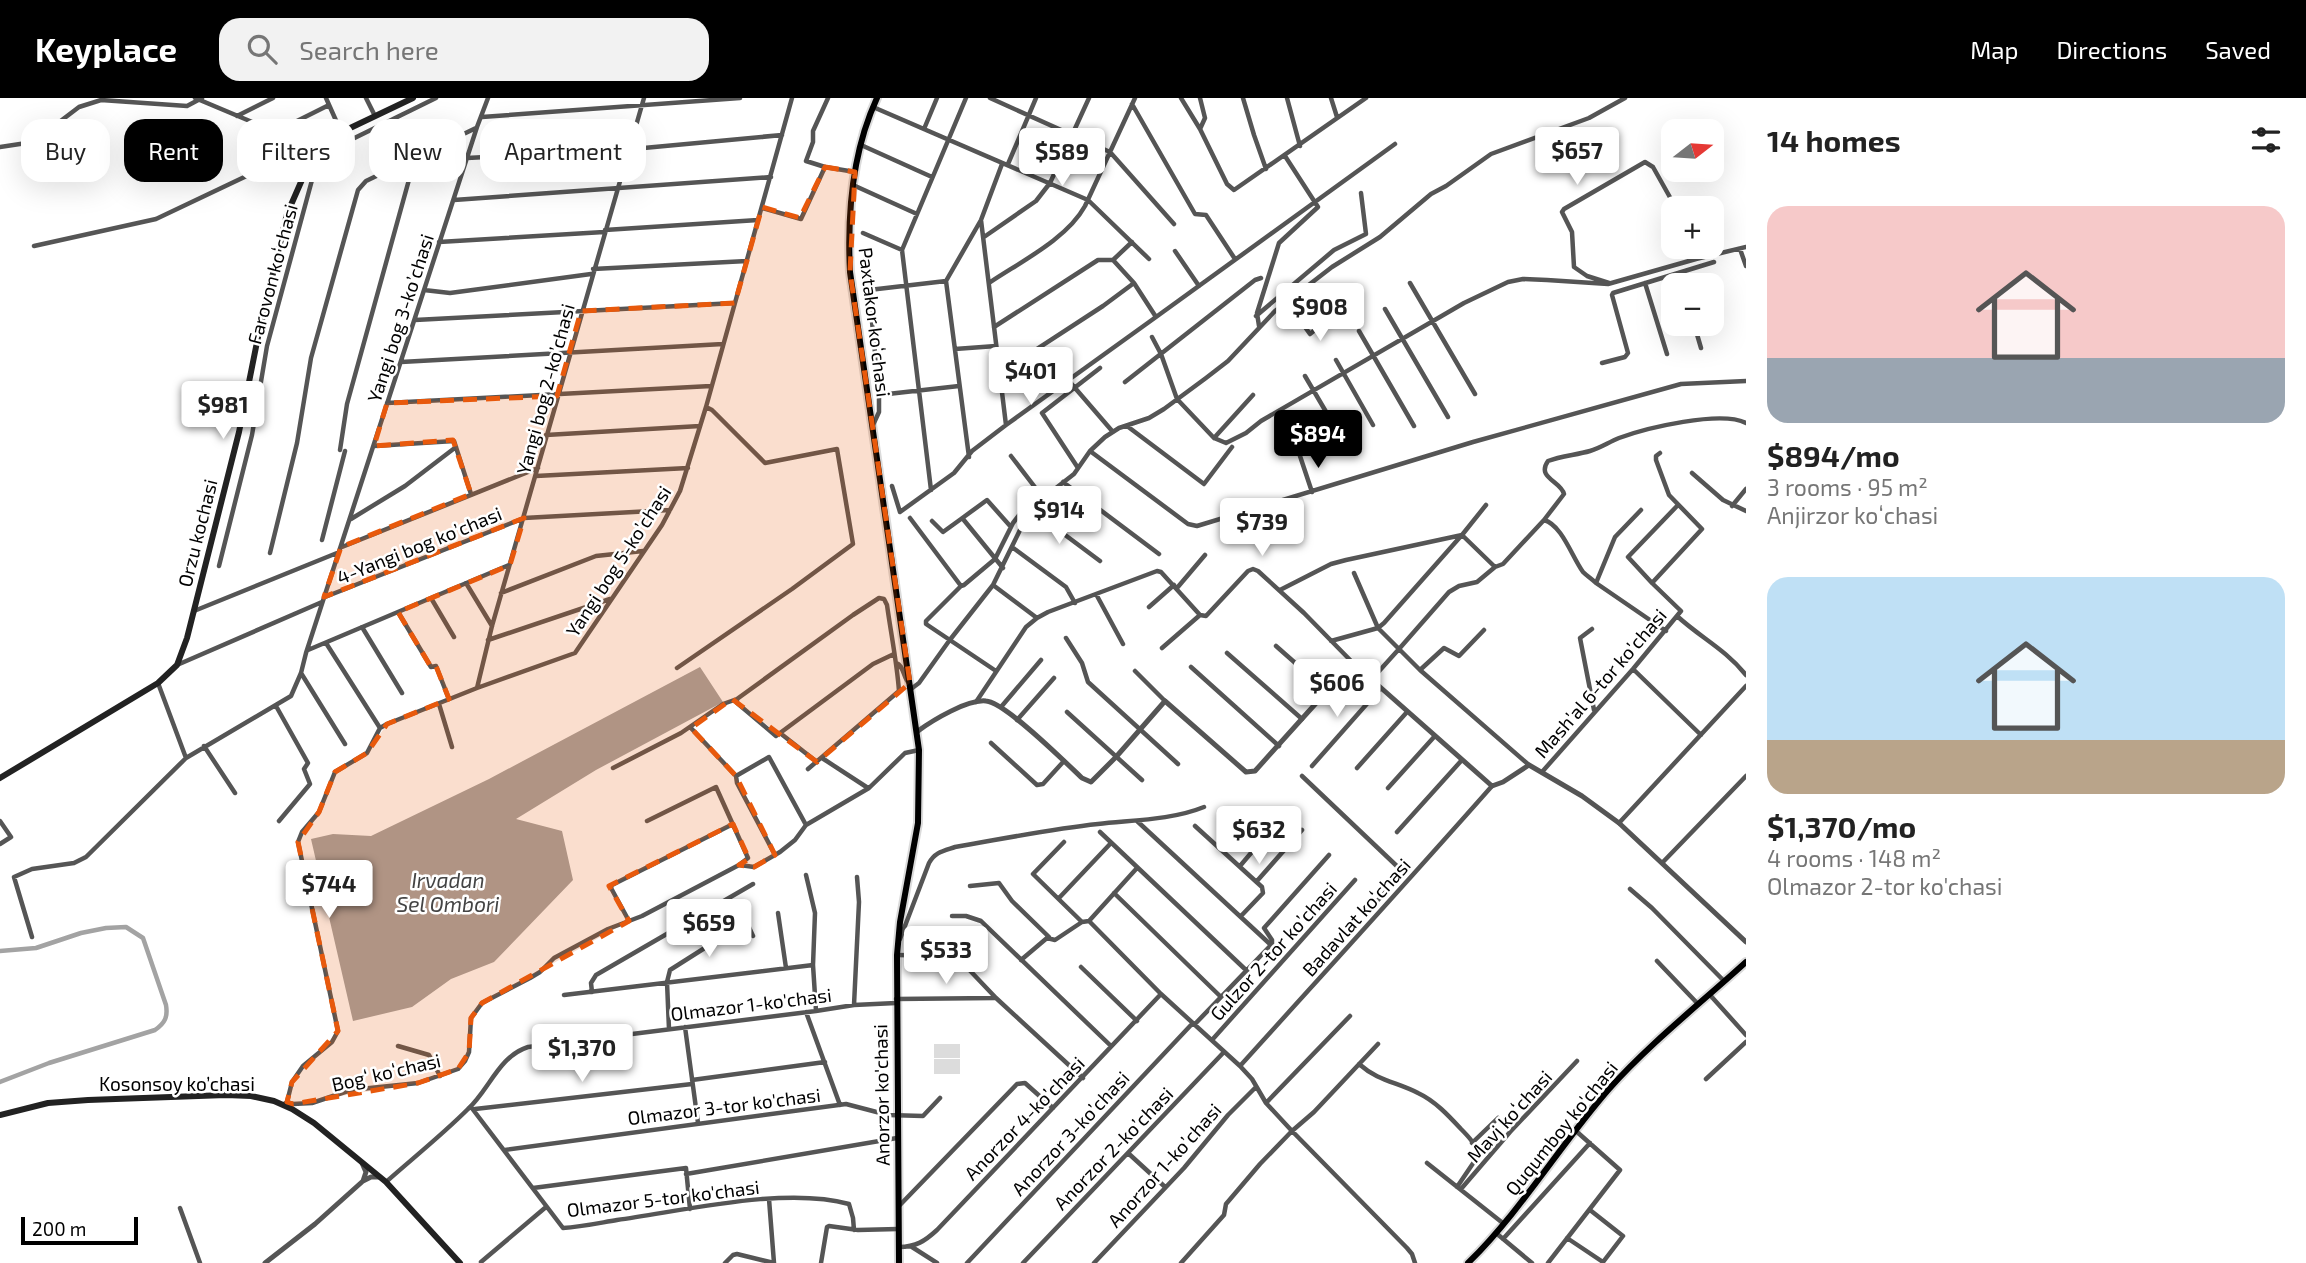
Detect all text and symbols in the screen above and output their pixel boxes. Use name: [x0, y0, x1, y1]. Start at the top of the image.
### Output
search box: [219, 18, 709, 81]
text: Keyplace: [35, 29, 177, 69]
icon: search: [243, 30, 281, 68]
text: Search here: [299, 34, 439, 65]
text: Map: [1970, 35, 2018, 64]
text: Directions: [2056, 35, 2167, 64]
text: Saved: [2205, 35, 2271, 64]
chip: Buy: [21, 119, 110, 182]
chip: Rent: [124, 119, 223, 182]
chip: Filters: [237, 119, 355, 182]
chip: New: [369, 119, 466, 182]
chip: Apartment: [480, 119, 646, 182]
north arrow: [1661, 119, 1724, 182]
map controls: [1661, 119, 1724, 336]
icon: filters: [2247, 121, 2285, 159]
text: 14 homes: [1767, 122, 1901, 158]
pin: $657: [1536, 127, 1618, 187]
pin: $589: [1021, 129, 1103, 188]
text: $657: [1551, 136, 1603, 164]
text: $589: [1035, 137, 1089, 165]
button: +: [1661, 196, 1724, 259]
street label: Farovon koʻchasi: [242, 201, 302, 347]
street label: Yangi bog 3-koʼchasi: [362, 231, 438, 405]
street label: Paxtakor koʻchasi: [854, 246, 896, 398]
icon: home: [1963, 252, 2089, 378]
button: −: [1661, 273, 1724, 336]
pin: $908: [1279, 284, 1361, 343]
text: $908: [1292, 292, 1348, 320]
street label: Yangi bog 2-koʼchasi: [511, 301, 579, 477]
pin: $401: [990, 348, 1072, 407]
text: $401: [1005, 356, 1057, 384]
pin: $981: [182, 382, 264, 441]
text: $981: [197, 390, 249, 418]
pin: $894: [1277, 410, 1359, 470]
text: $894: [1290, 419, 1346, 447]
text: $894/mo: [1767, 437, 1900, 473]
text: 3 rooms · 95 m²: [1767, 473, 1928, 501]
street label: Orzu kochasi: [172, 477, 222, 589]
street label: Yangi bog 5-koʼchasi: [561, 481, 675, 641]
pin: $914: [1018, 486, 1100, 546]
text: $914: [1033, 495, 1085, 523]
pin: $739: [1221, 498, 1303, 558]
street label: 4-Yangi bog koʼchasi: [333, 501, 505, 589]
text: Anjirzor koʻchasi: [1767, 501, 1938, 529]
text: $739: [1236, 507, 1288, 535]
street label: Mashʼal 6-tor koʼchasi: [1529, 604, 1671, 762]
icon: home: [1963, 623, 2089, 749]
pin: $606: [1296, 660, 1378, 719]
text: $606: [1310, 668, 1365, 696]
pin: $632: [1218, 806, 1300, 866]
text: $1,370/mo: [1767, 808, 1916, 844]
text: $632: [1232, 815, 1286, 843]
text: 4 rooms · 148 m²: [1767, 844, 1941, 872]
street label: Badavlat koʻchasi: [1297, 853, 1415, 981]
pin: $744: [288, 860, 370, 920]
water label: Irvadan Sel Ombori: [396, 867, 500, 916]
text: $744: [302, 869, 356, 897]
text: Olmazor 2-tor ko'chasi: [1767, 872, 2002, 900]
street label: Gulzor 2-tor koʼchasi: [1205, 877, 1341, 1025]
pin: $659: [668, 900, 750, 959]
text: $659: [682, 908, 736, 936]
pin: $533: [905, 926, 987, 986]
text: $533: [920, 935, 972, 963]
street label: Olmazor 1-ko'chasi: [669, 983, 833, 1025]
pin: $1,370: [525, 1024, 639, 1084]
street label: Anorzor ko'chasi: [868, 1024, 894, 1166]
text: $1,370: [548, 1033, 616, 1061]
street label: Bogʻ koʻchasi: [329, 1048, 443, 1096]
street label: Аnorzor 4-koʼchasi: [959, 1051, 1089, 1185]
street label: Ququmboy ko'chasi: [1500, 1056, 1622, 1200]
street label: Mavj koʻchasi: [1462, 1065, 1556, 1167]
street label: Аnorzor 3-koʼchasi: [1006, 1066, 1134, 1200]
street label: Kosonsoy ko’chasi: [99, 1072, 255, 1095]
street label: Аnorzor 2-koʼchasi: [1049, 1082, 1177, 1214]
street label: Olmazor 3-tor ko'chasi: [626, 1083, 822, 1129]
street label: Аnorzor 1-koʼchasi: [1102, 1098, 1226, 1232]
street label: Olmazor 5-tor ko'chasi: [565, 1175, 761, 1221]
scale bar: [21, 1214, 138, 1246]
text: 200 m: [32, 1217, 86, 1240]

